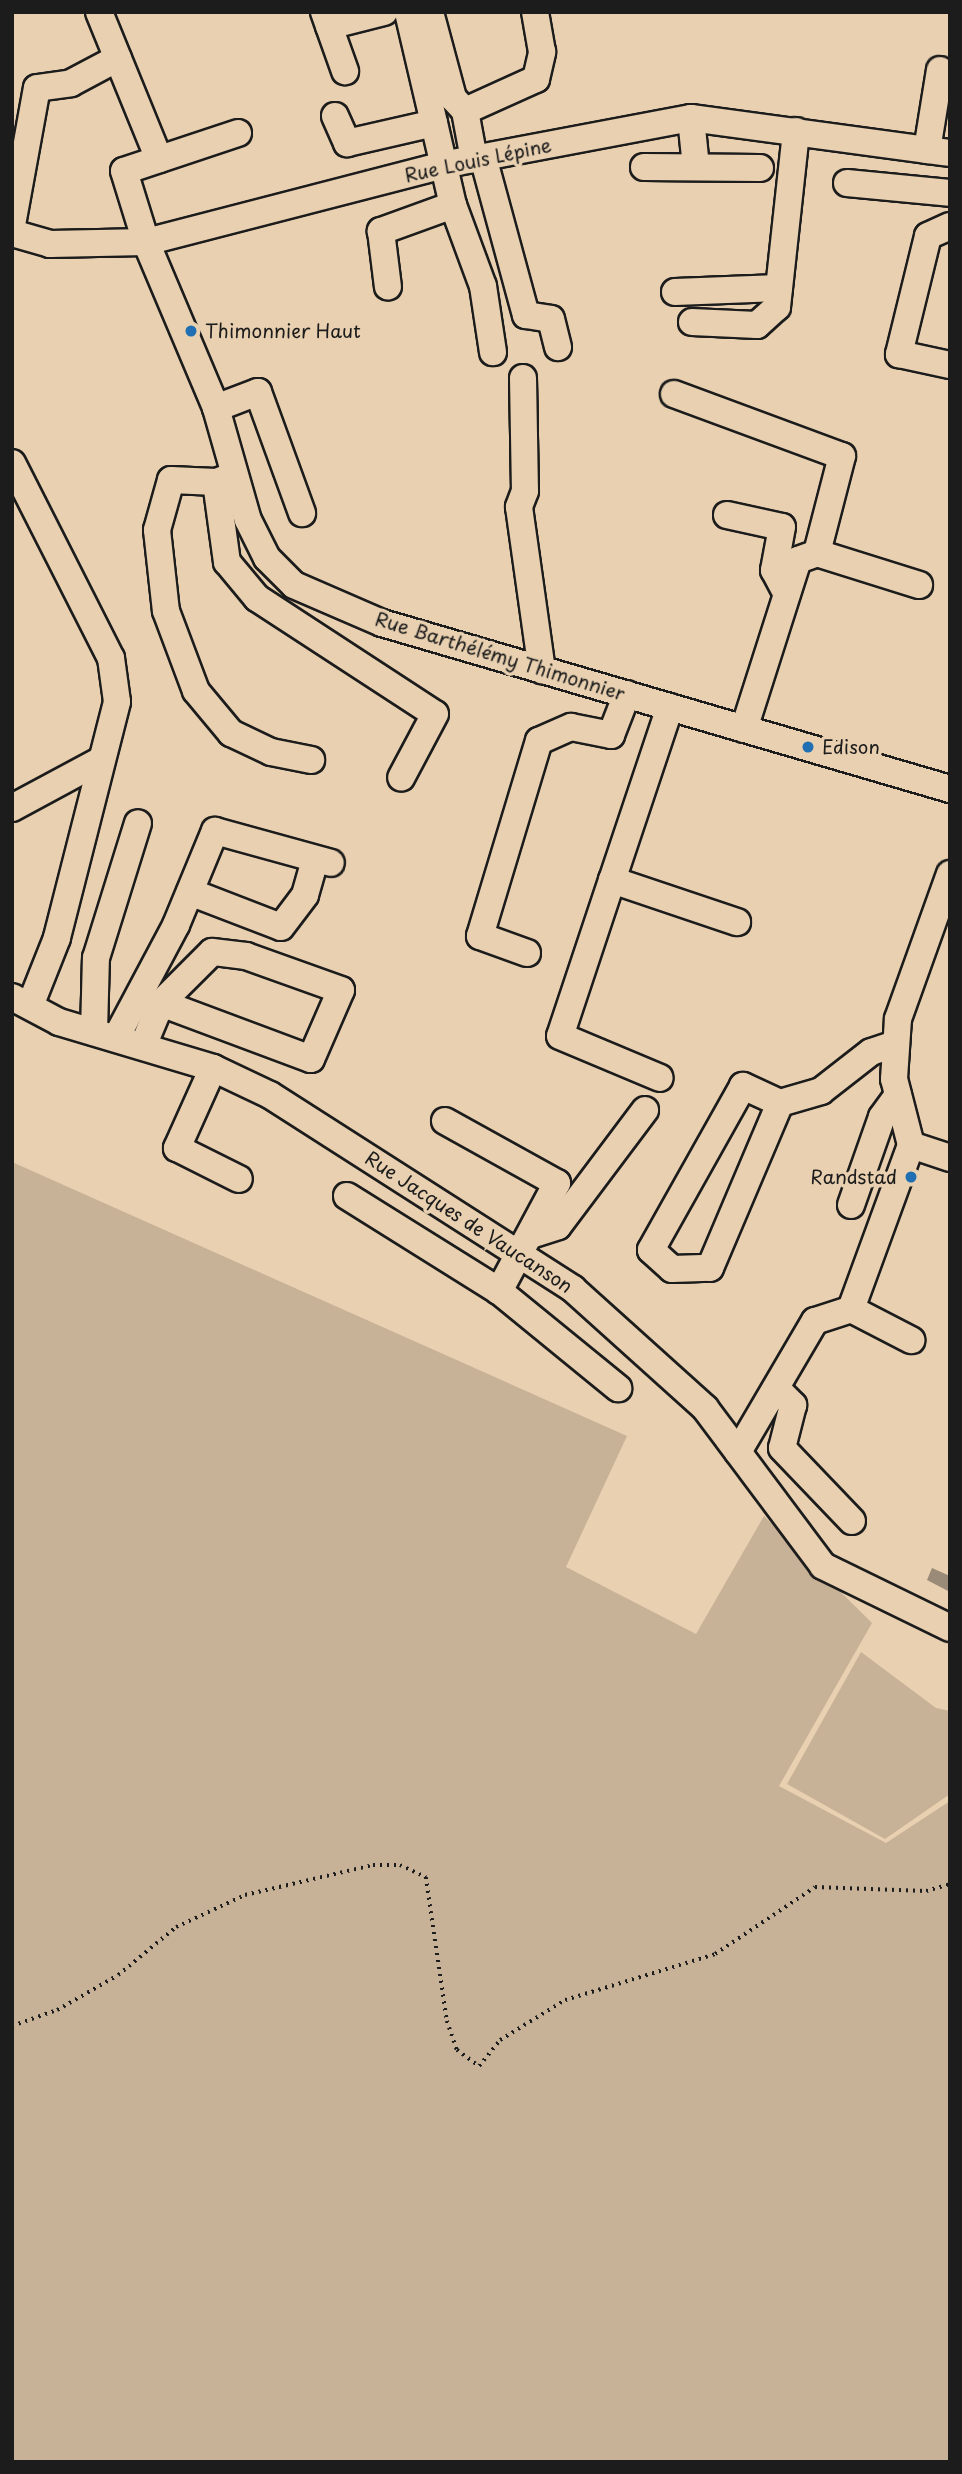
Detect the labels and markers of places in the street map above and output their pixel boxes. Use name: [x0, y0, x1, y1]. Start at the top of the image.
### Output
place label: Thimonnier Haut: [205, 320, 362, 342]
marker: Thimonnier Haut: [183, 323, 199, 339]
place label: Edison: [822, 736, 880, 758]
marker: Edison: [800, 739, 816, 755]
place label: Randstad: [810, 1166, 897, 1188]
marker: Randstad: [903, 1169, 919, 1185]

